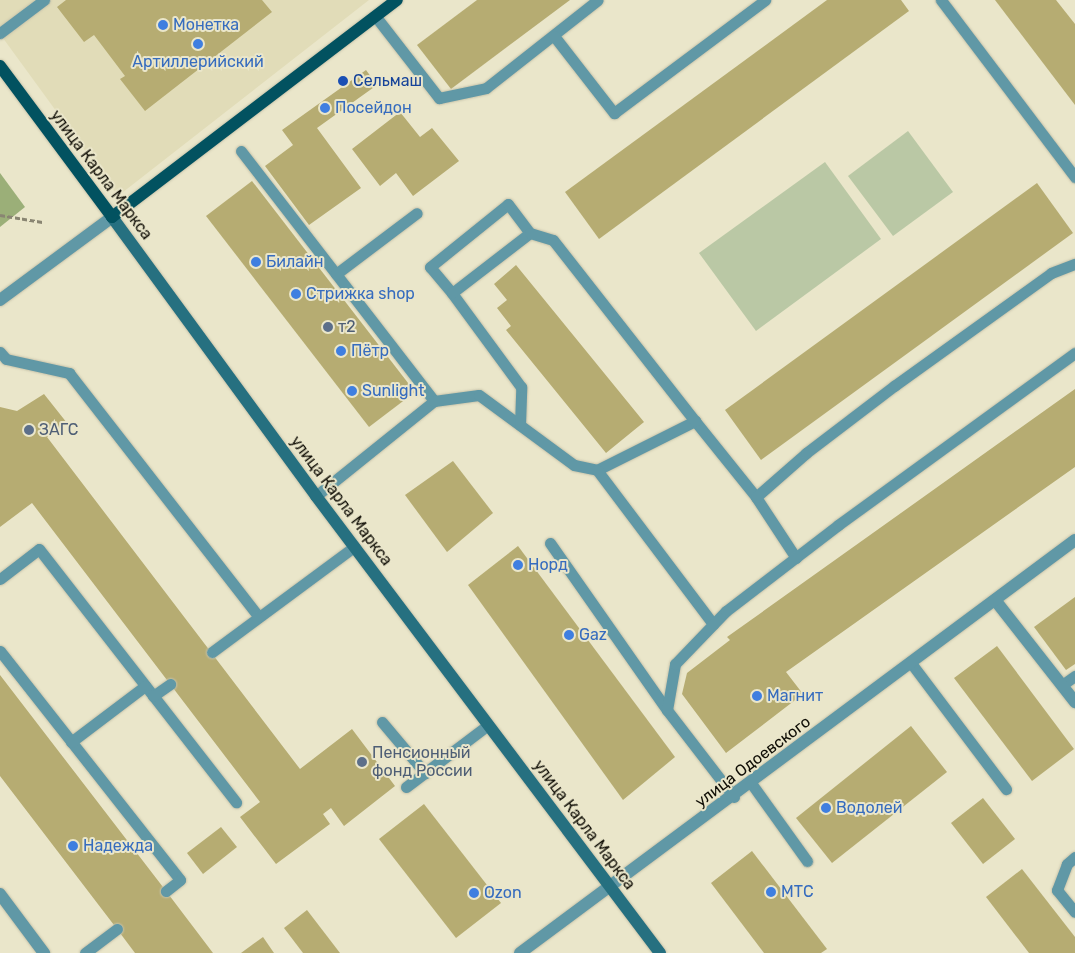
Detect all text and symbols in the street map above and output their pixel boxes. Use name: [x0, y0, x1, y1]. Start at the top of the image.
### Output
place label: Монетка: [173, 15, 239, 35]
marker: Монетка: [157, 19, 169, 31]
marker: Артиллерийский: [192, 38, 204, 50]
place label: Артиллерийский: [132, 52, 264, 72]
place label: Сельмаш: [353, 71, 422, 91]
marker: Сельмаш: [337, 75, 349, 87]
place label: Посейдон: [335, 98, 412, 118]
marker: Посейдон: [319, 102, 331, 114]
street label: улица Карла Маркса: [46, 106, 156, 244]
place label: Билайн: [266, 252, 324, 272]
marker: Билайн: [250, 256, 262, 268]
place label: Стрижка shop: [306, 284, 415, 304]
marker: Стрижка shop: [290, 288, 302, 300]
place label: т2: [338, 317, 356, 337]
marker: т2: [322, 321, 334, 333]
place label: Пётр: [351, 341, 389, 361]
marker: Пётр: [335, 345, 347, 357]
place label: Sunlight: [362, 381, 424, 401]
marker: Sunlight: [346, 385, 358, 397]
place label: ЗАГС: [39, 420, 78, 440]
marker: ЗАГС: [23, 424, 35, 436]
street label: улица Карла Маркса: [286, 432, 396, 570]
place label: Норд: [528, 555, 568, 575]
marker: Норд: [512, 559, 524, 571]
place label: Gaz: [579, 625, 607, 645]
marker: Gaz: [563, 629, 575, 641]
place label: Магнит: [767, 686, 823, 706]
marker: Магнит: [751, 690, 763, 702]
street label: улица Одоевского: [691, 712, 815, 812]
place label: Пенсионный фонд России: [372, 743, 473, 781]
marker: Пенсионный фонд России: [356, 756, 368, 768]
street label: улица Карла Маркса: [529, 756, 639, 894]
place label: Водолей: [836, 798, 902, 818]
marker: Водолей: [820, 802, 832, 814]
place label: Надежда: [83, 836, 153, 856]
marker: Надежда: [67, 840, 79, 852]
place label: МТС: [781, 882, 814, 902]
place label: Ozon: [484, 883, 522, 903]
marker: МТС: [765, 886, 777, 898]
marker: Ozon: [468, 887, 480, 899]

